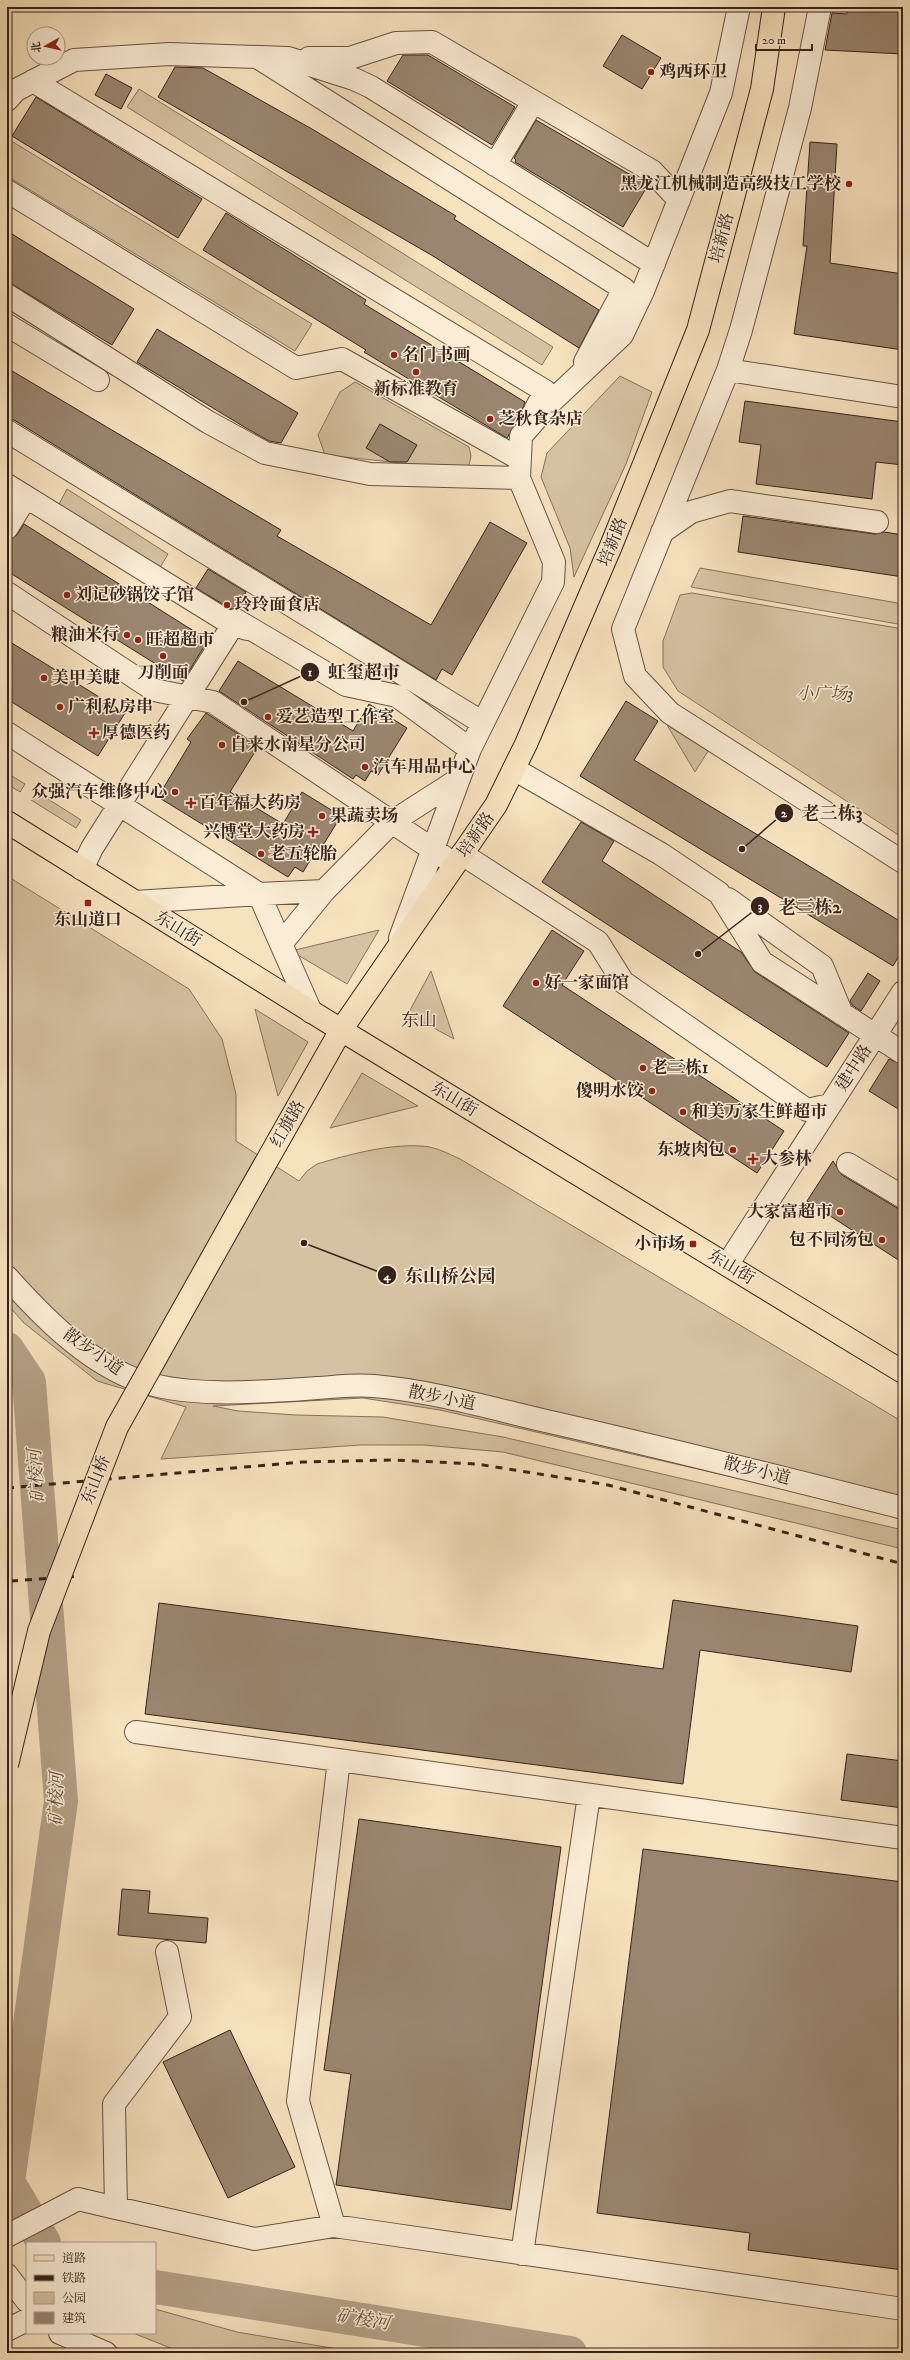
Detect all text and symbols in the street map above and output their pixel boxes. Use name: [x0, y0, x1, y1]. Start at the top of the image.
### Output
north arrow: [26, 26, 66, 66]
scale bar: [756, 26, 812, 52]
text: 20 m: [762, 33, 786, 48]
text: 北: [29, 41, 45, 54]
place label: 鸡西环卫: [659, 61, 727, 83]
marker: 鸡西环卫: [646, 67, 656, 77]
place label: 黑龙江机械制造高级技工学校: [620, 173, 841, 195]
marker: 黑龙江机械制造高级技工学校: [844, 179, 854, 189]
street label: 培新路: [705, 211, 739, 265]
place label: 名门书画: [402, 344, 471, 366]
marker: 名门书画: [389, 350, 399, 360]
marker: 新标准教育: [411, 367, 421, 377]
place label: 新标准教育: [374, 378, 459, 400]
place label: 芝秋食杂店: [498, 408, 583, 430]
marker: 芝秋食杂店: [485, 414, 495, 424]
street label: 培新路: [593, 514, 633, 570]
place label: 刘记砂锅饺子馆: [75, 584, 194, 606]
marker: 刘记砂锅饺子馆: [62, 590, 72, 600]
place label: 玲玲面食店: [235, 594, 320, 616]
marker: 玲玲面食店: [222, 600, 232, 610]
place label: 粮油米行: [51, 624, 119, 646]
place label: 旺超超市: [146, 629, 214, 651]
marker: 粮油米行: [122, 630, 132, 640]
marker: 旺超超市: [133, 635, 143, 645]
marker: 刀削面: [158, 651, 168, 661]
callout: 虹玺超市: [300, 657, 408, 687]
place label: 刀削面: [138, 662, 189, 684]
text: 虹玺超市: [328, 662, 400, 684]
text: 1: [308, 665, 313, 680]
place label: 美甲美睫: [52, 667, 120, 689]
marker: 美甲美睫: [39, 673, 49, 683]
park label: 小广场3: [796, 683, 854, 705]
place label: 广利私房串: [68, 696, 153, 718]
marker: 广利私房串: [55, 702, 65, 712]
place label: 爱艺造型工作室: [276, 706, 395, 728]
marker: 爱艺造型工作室: [263, 712, 273, 722]
place label: 厚德医药: [102, 722, 170, 744]
marker: 厚德医药: [89, 728, 99, 738]
place label: 自来水南星分公司: [230, 734, 366, 756]
marker: 自来水南星分公司: [217, 740, 227, 750]
place label: 汽车用品中心: [373, 756, 475, 778]
marker: 汽车用品中心: [360, 762, 370, 772]
place label: 众强汽车维修中心: [31, 781, 167, 803]
marker: 众强汽车维修中心: [170, 787, 180, 797]
place label: 百年福大药房: [199, 792, 301, 814]
marker: 百年福大药房: [186, 798, 196, 808]
callout: 老三栋3: [774, 798, 870, 828]
text: 老三栋3: [802, 803, 863, 825]
place label: 果蔬卖场: [330, 805, 398, 827]
text: 2: [781, 806, 788, 821]
street label: 培新路: [452, 808, 500, 862]
marker: 果蔬卖场: [317, 811, 327, 821]
place label: 兴博堂大药房: [203, 821, 305, 843]
marker: 兴博堂大药房: [308, 827, 318, 837]
place label: 老五轮胎: [269, 843, 337, 865]
marker: 老五轮胎: [256, 849, 266, 859]
callout: 老三栋2: [750, 891, 849, 921]
text: 老三栋2: [779, 897, 843, 919]
marker: 东山道口: [83, 898, 93, 908]
text: 3: [758, 899, 763, 914]
street label: 东山街: [151, 906, 205, 952]
place label: 东山道口: [54, 909, 122, 931]
place label: 好一家面馆: [544, 972, 629, 994]
marker: 好一家面馆: [531, 978, 541, 988]
district label: 东山: [401, 1010, 437, 1032]
street label: 建中路: [831, 1041, 877, 1095]
place label: 老三栋1: [651, 1057, 708, 1079]
marker: 老三栋1: [638, 1063, 648, 1073]
street label: 东山街: [426, 1076, 482, 1122]
place label: 傻明水饺: [576, 1080, 644, 1102]
marker: 傻明水饺: [647, 1086, 657, 1096]
street label: 红旗路: [266, 1096, 310, 1152]
place label: 和美万家生鲜超市: [691, 1101, 827, 1123]
marker: 和美万家生鲜超市: [678, 1107, 688, 1117]
place label: 东坡肉包: [657, 1139, 725, 1161]
marker: 东坡肉包: [728, 1145, 738, 1155]
place label: 大参林: [761, 1148, 812, 1170]
marker: 大参林: [748, 1154, 758, 1164]
place label: 大家富超市: [747, 1201, 832, 1223]
marker: 大家富超市: [835, 1207, 845, 1217]
place label: 包不同汤包: [789, 1229, 874, 1251]
place label: 小市场: [634, 1233, 685, 1255]
marker: 包不同汤包: [877, 1235, 887, 1245]
marker: 小市场: [688, 1239, 698, 1249]
street label: 东山街: [703, 1244, 759, 1290]
callout: 东山桥公园: [377, 1260, 503, 1290]
text: 东山桥公园: [405, 1266, 495, 1288]
text: 4: [383, 1269, 392, 1284]
street label: 散步小道: [59, 1323, 127, 1381]
street label: 散步小道: [407, 1381, 477, 1415]
water label: 矿棱河: [24, 1445, 50, 1504]
street label: 东山桥: [77, 1452, 115, 1508]
street label: 散步小道: [721, 1452, 793, 1490]
water label: 矿棱河: [46, 1769, 69, 1826]
legend: [26, 2242, 156, 2334]
text: 道路: [62, 2251, 86, 2266]
text: 铁路: [62, 2271, 86, 2286]
text: 公园: [62, 2291, 86, 2306]
water label: 矿棱河: [335, 2305, 394, 2336]
text: 建筑: [62, 2311, 86, 2326]

